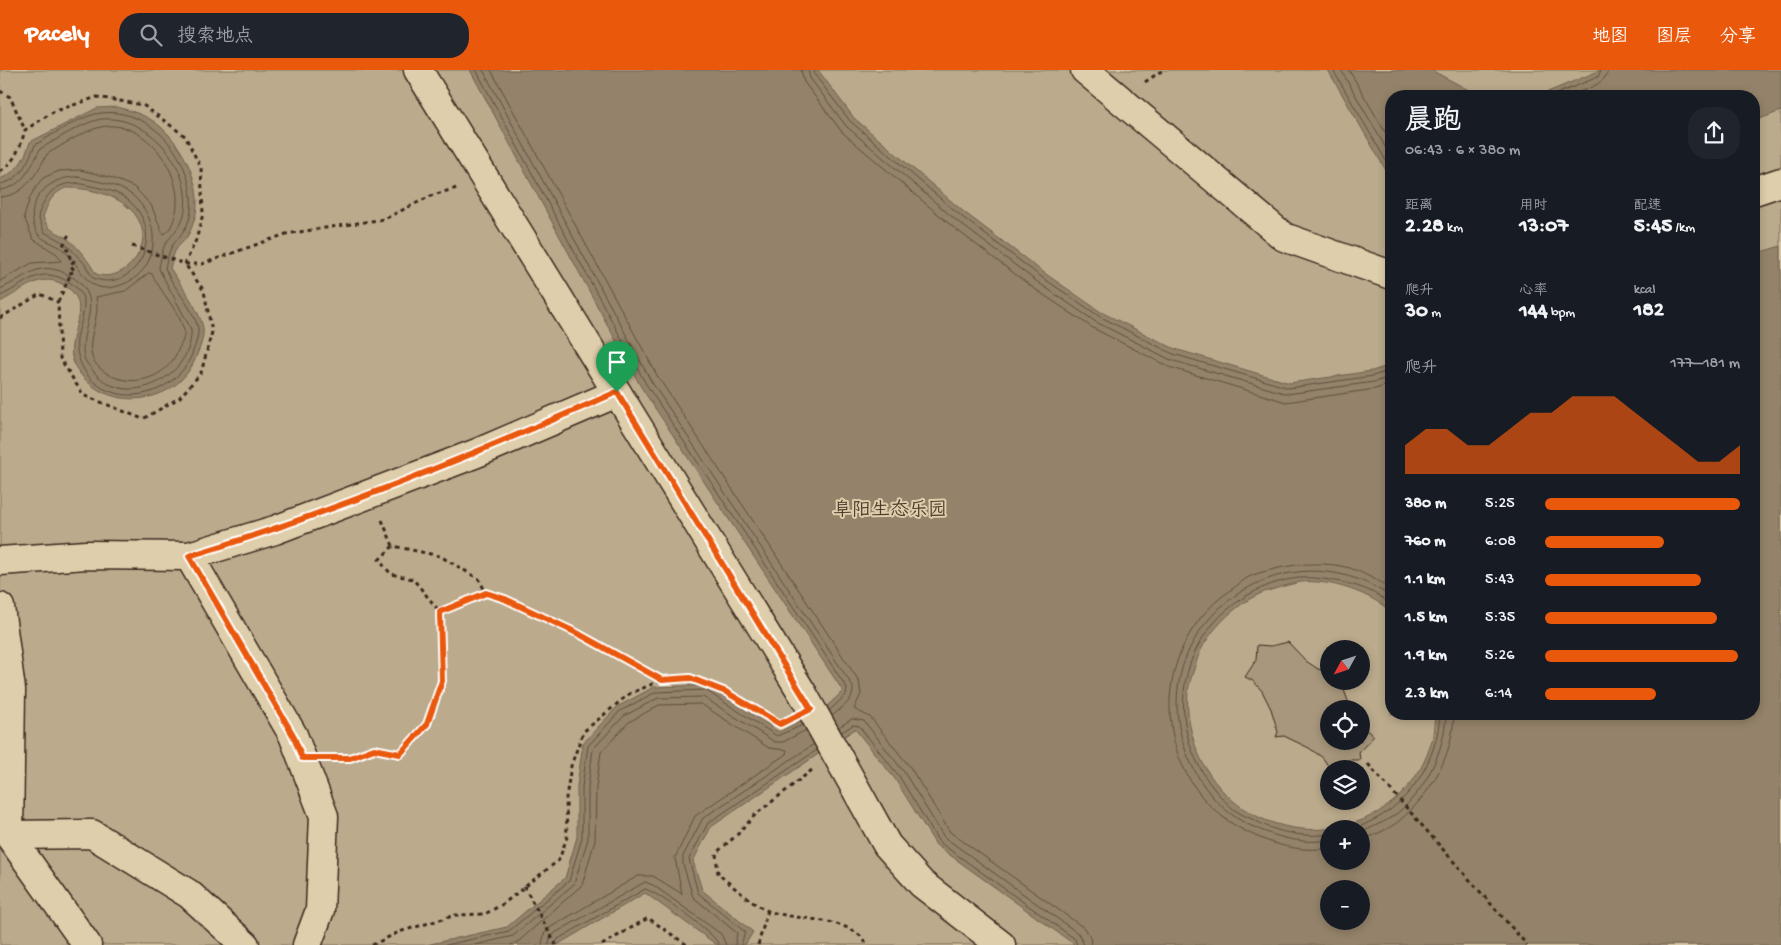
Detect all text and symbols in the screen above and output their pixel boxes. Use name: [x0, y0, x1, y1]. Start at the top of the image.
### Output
search box: [119, 13, 469, 58]
text: Pacely: [25, 21, 89, 50]
icon: search: [137, 21, 165, 49]
text: 搜索地点: [177, 26, 253, 49]
text: 地图: [1592, 27, 1628, 48]
text: 图层: [1656, 27, 1692, 48]
text: 分享: [1720, 27, 1756, 48]
text: 晨跑: [1405, 106, 1461, 139]
button: share: [1688, 107, 1740, 159]
text: 06:43 · 6 × 380 m: [1405, 142, 1520, 161]
text: 距离: [1405, 198, 1433, 215]
text: 用时: [1519, 198, 1547, 215]
text: 配速: [1634, 198, 1662, 215]
text: 2.28: [1405, 215, 1444, 240]
text: 13:07: [1519, 215, 1568, 240]
text: 5:45: [1634, 215, 1672, 240]
text: km: [1444, 220, 1463, 237]
text: /km: [1672, 220, 1695, 237]
text: kcal: [1634, 282, 1656, 299]
text: 爬升: [1405, 283, 1433, 300]
text: 心率: [1519, 283, 1547, 300]
text: 182: [1634, 299, 1664, 324]
text: 30: [1405, 300, 1428, 325]
text: 144: [1519, 300, 1548, 325]
text: m: [1428, 305, 1441, 322]
text: bpm: [1548, 305, 1575, 322]
pin: [596, 341, 638, 392]
icon: arrive: [603, 348, 631, 376]
text: 177–181 m: [1670, 355, 1740, 374]
text: 爬升: [1405, 360, 1437, 379]
text: 380 m: [1405, 495, 1446, 514]
text: 5:25: [1485, 495, 1515, 514]
park label: 阜阳生态乐园: [833, 499, 947, 523]
text: 760 m: [1405, 533, 1446, 552]
text: 6:08: [1485, 533, 1516, 552]
text: 1.1 km: [1405, 571, 1445, 590]
text: 5:43: [1485, 571, 1514, 590]
text: 1.5 km: [1405, 609, 1447, 628]
text: 5:35: [1485, 609, 1515, 628]
north arrow: [1320, 640, 1370, 690]
map controls: [1320, 640, 1370, 930]
text: 1.9 km: [1405, 647, 1447, 666]
text: 5:26: [1485, 647, 1514, 666]
text: 2.3 km: [1405, 685, 1448, 704]
text: 6:14: [1485, 685, 1512, 704]
button: locate: [1320, 700, 1370, 750]
button: layers: [1320, 760, 1370, 810]
button: +: [1320, 820, 1370, 870]
button: −: [1320, 880, 1370, 930]

